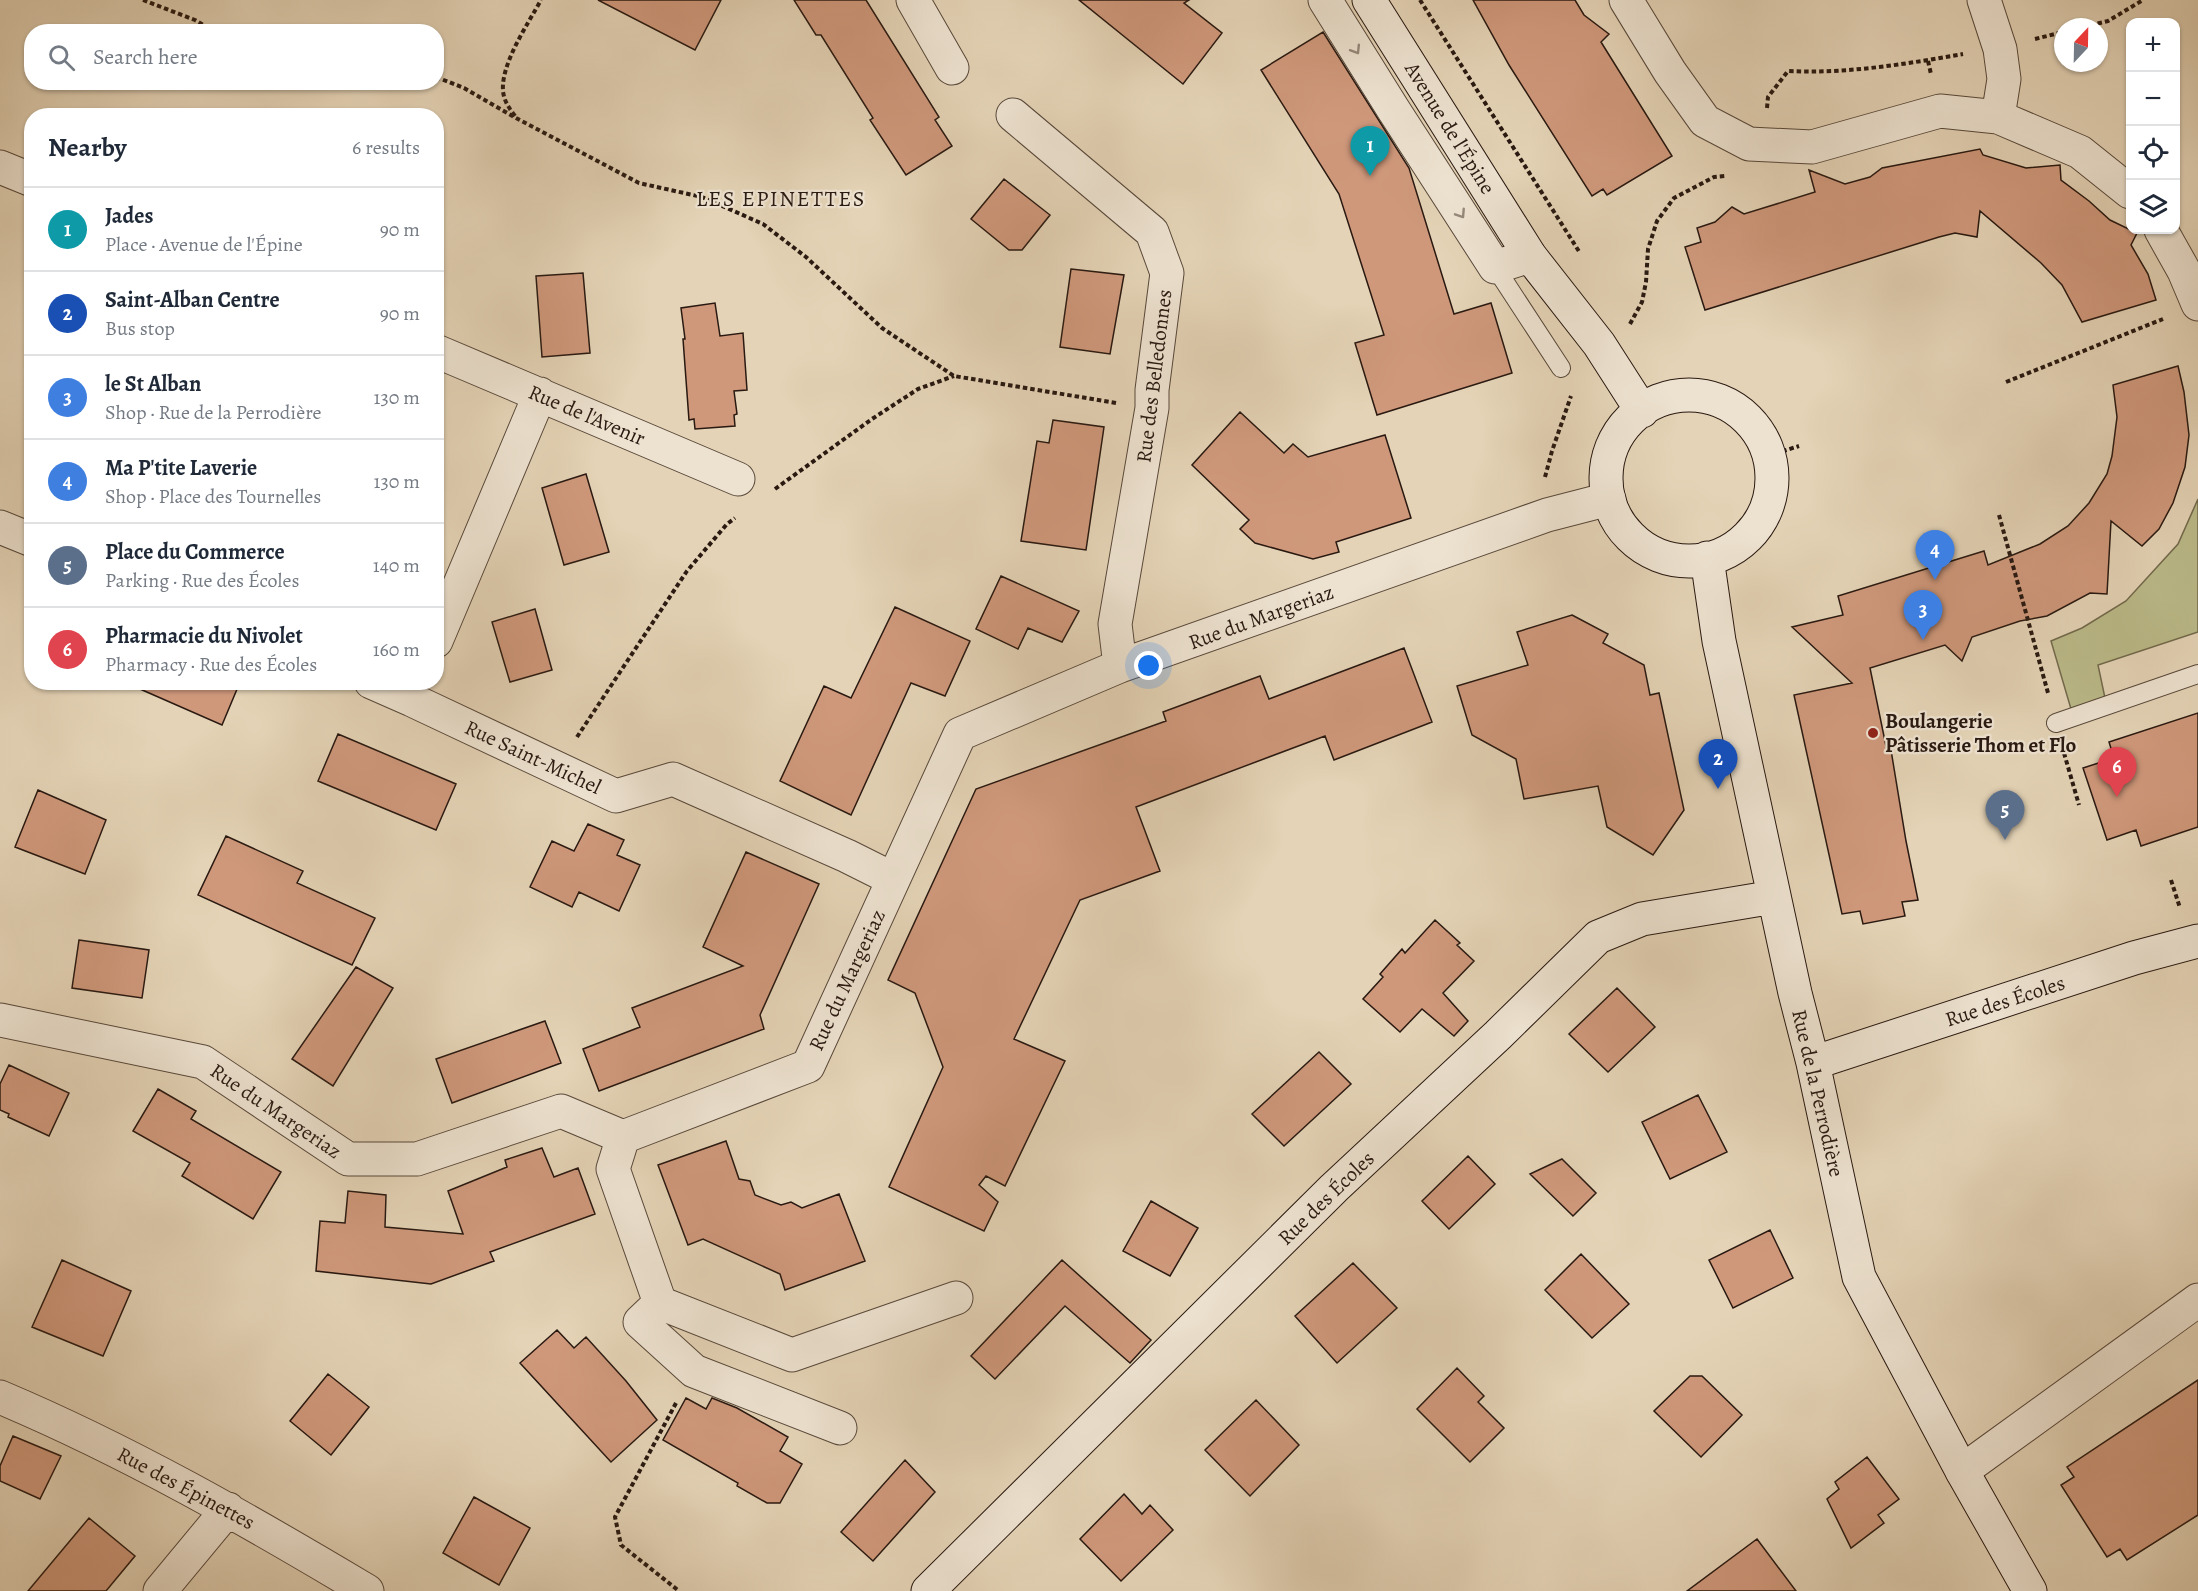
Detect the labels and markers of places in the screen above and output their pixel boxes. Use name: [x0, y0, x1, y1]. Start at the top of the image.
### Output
pin: 1: [1350, 126, 1390, 176]
pin: 4: [1916, 530, 1954, 580]
pin: 3: [1904, 590, 1942, 640]
place label: Boulangerie Pâtisserie Thom et Flo: [1885, 707, 2077, 759]
marker: Boulangerie Pâtisserie Thom et Flo: [1866, 726, 1880, 740]
pin: 2: [1698, 740, 1738, 789]
pin: 6: [2098, 748, 2136, 797]
pin: 5: [1986, 790, 2024, 840]

